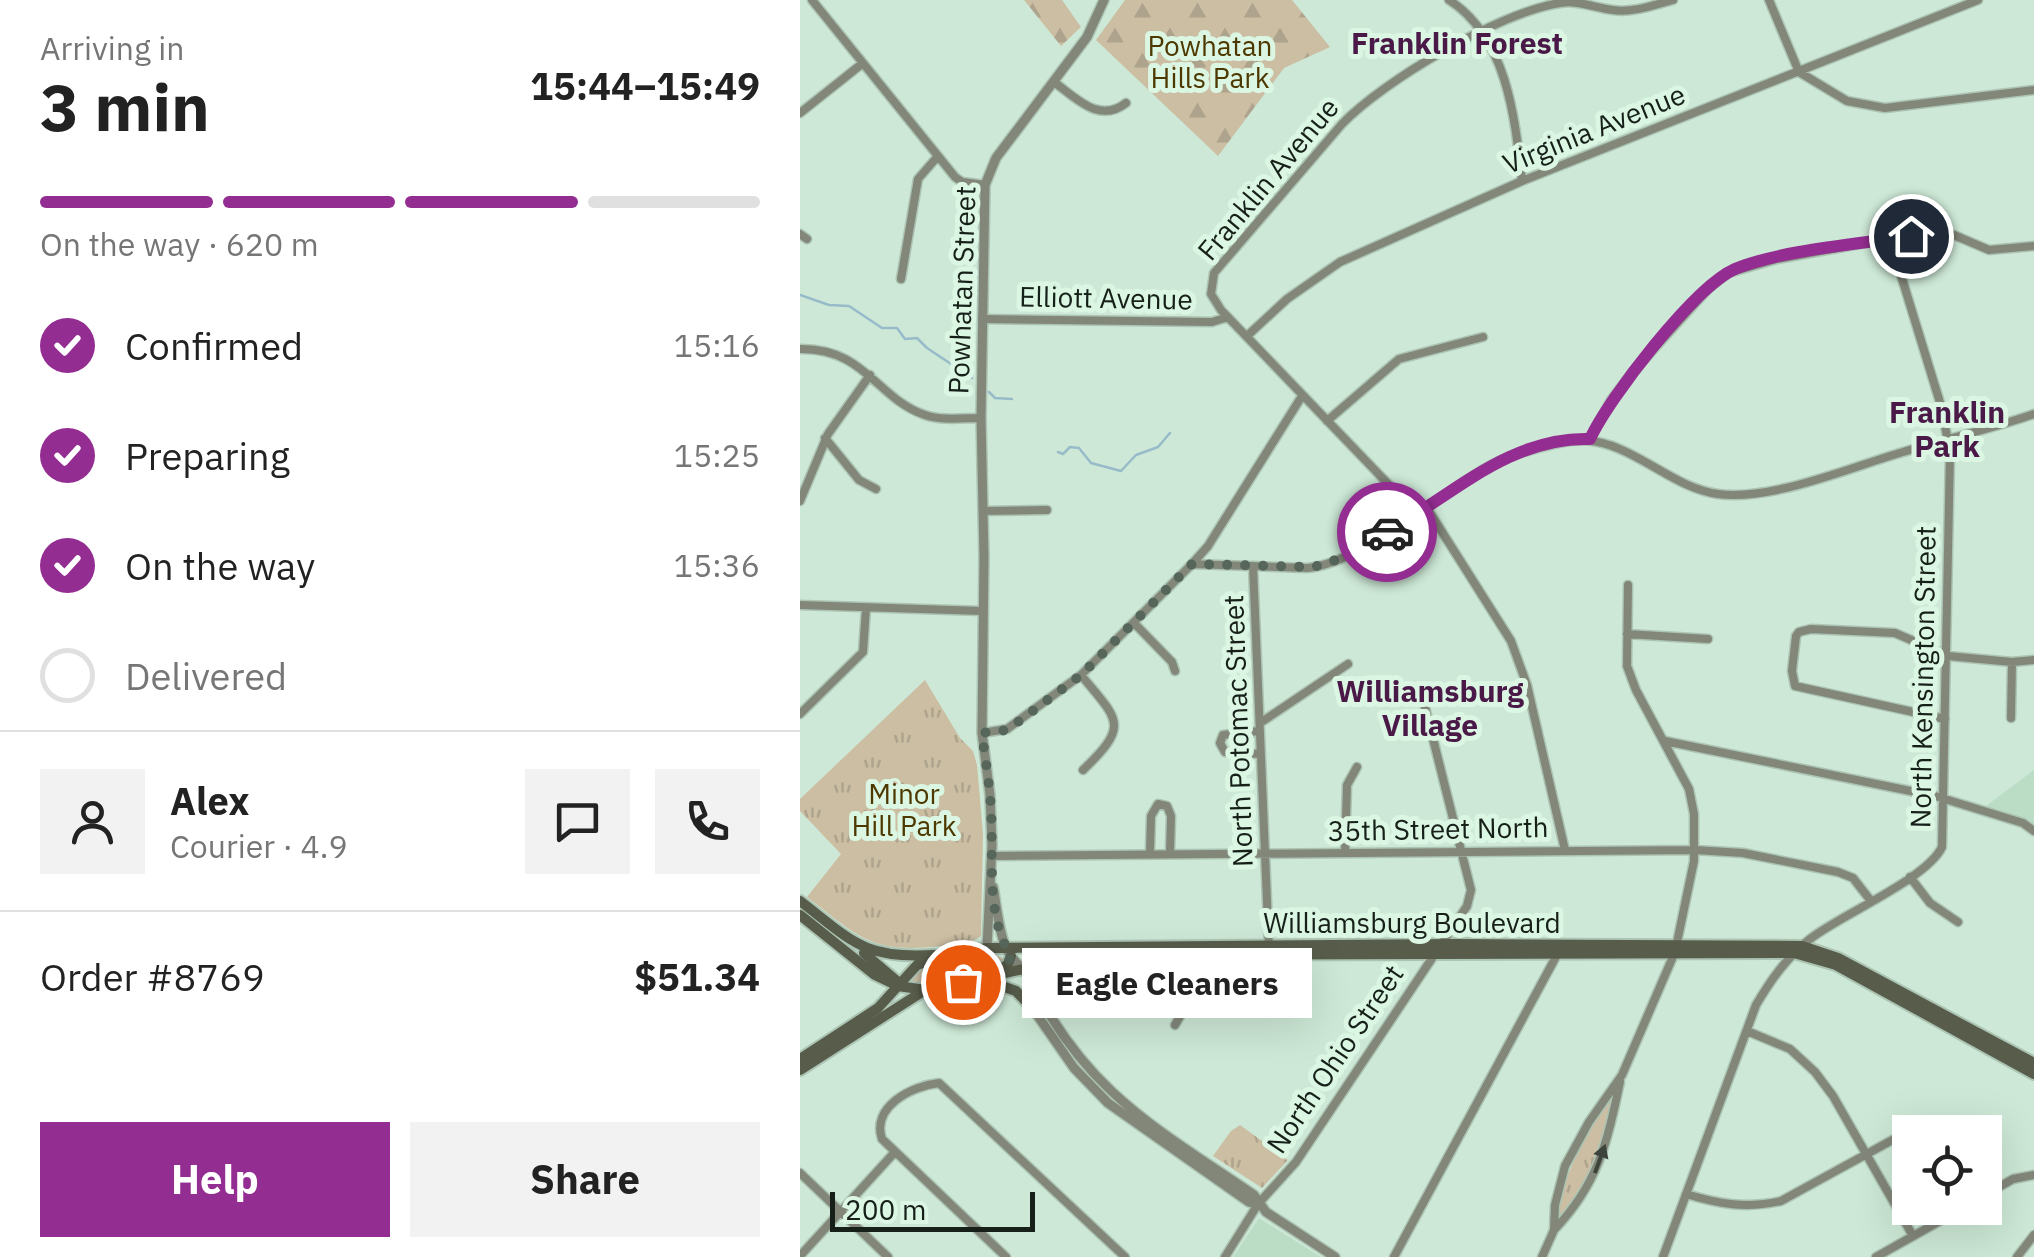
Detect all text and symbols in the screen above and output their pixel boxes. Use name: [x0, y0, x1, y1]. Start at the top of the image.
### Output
district label: Franklin Forest: [1351, 23, 1563, 62]
text: Arriving in: [40, 27, 185, 69]
park label: Powhatan Hills Park: [1148, 27, 1273, 96]
text: 15:44–15:49: [530, 61, 760, 110]
text: 3 min: [40, 64, 210, 149]
street label: Virginia Avenue: [1497, 75, 1690, 182]
street label: Franklin Avenue: [1189, 90, 1347, 268]
street label: Powhatan Street: [939, 185, 984, 395]
pin: [1869, 194, 1954, 279]
icon: home: [1884, 209, 1939, 264]
text: On the way · 620 m: [40, 223, 319, 265]
street label: Elliott Avenue: [1019, 277, 1193, 318]
icon: check: [40, 318, 95, 373]
text: Confirmed: [125, 321, 303, 370]
text: 15:16: [674, 324, 760, 366]
district label: Franklin Park: [1889, 392, 2005, 465]
icon: check: [40, 428, 95, 483]
text: Preparing: [125, 431, 290, 480]
text: 15:25: [674, 434, 760, 476]
courier: [1337, 482, 1437, 582]
icon: car: [1360, 505, 1415, 560]
street label: North Kensington Street: [1901, 525, 1944, 829]
icon: check: [40, 538, 95, 593]
text: On the way: [125, 541, 315, 590]
text: 15:36: [674, 544, 760, 586]
street label: North Potomac Street: [1214, 594, 1261, 868]
text: Delivered: [125, 651, 287, 700]
district label: Williamsburg Village: [1336, 671, 1524, 744]
button: person: [40, 769, 145, 874]
button: chat: [525, 769, 630, 874]
button: phone: [655, 769, 760, 874]
park label: Minor Hill Park: [851, 775, 957, 844]
text: Alex: [170, 776, 250, 825]
street label: 35th Street North: [1327, 808, 1549, 849]
text: Courier · 4.9: [170, 825, 348, 867]
street label: Williamsburg Boulevard: [1263, 904, 1561, 941]
pin: [921, 940, 1006, 1025]
callout: Eagle Cleaners: [1023, 947, 1313, 1017]
text: Order #8769: [40, 952, 265, 1001]
text: $51.34: [634, 952, 760, 1001]
icon: bag: [936, 955, 991, 1010]
street label: North Ohio Street: [1258, 957, 1411, 1160]
text: Eagle Cleaners: [1055, 962, 1279, 1004]
map controls: [1892, 1115, 2002, 1225]
button: locate: [1892, 1115, 2002, 1225]
button: Help: [40, 1122, 390, 1237]
button: Share: [410, 1122, 760, 1237]
one-way arrow: [1593, 1143, 1608, 1173]
scale bar: [830, 1187, 1035, 1232]
text: 200 m: [845, 1191, 926, 1228]

